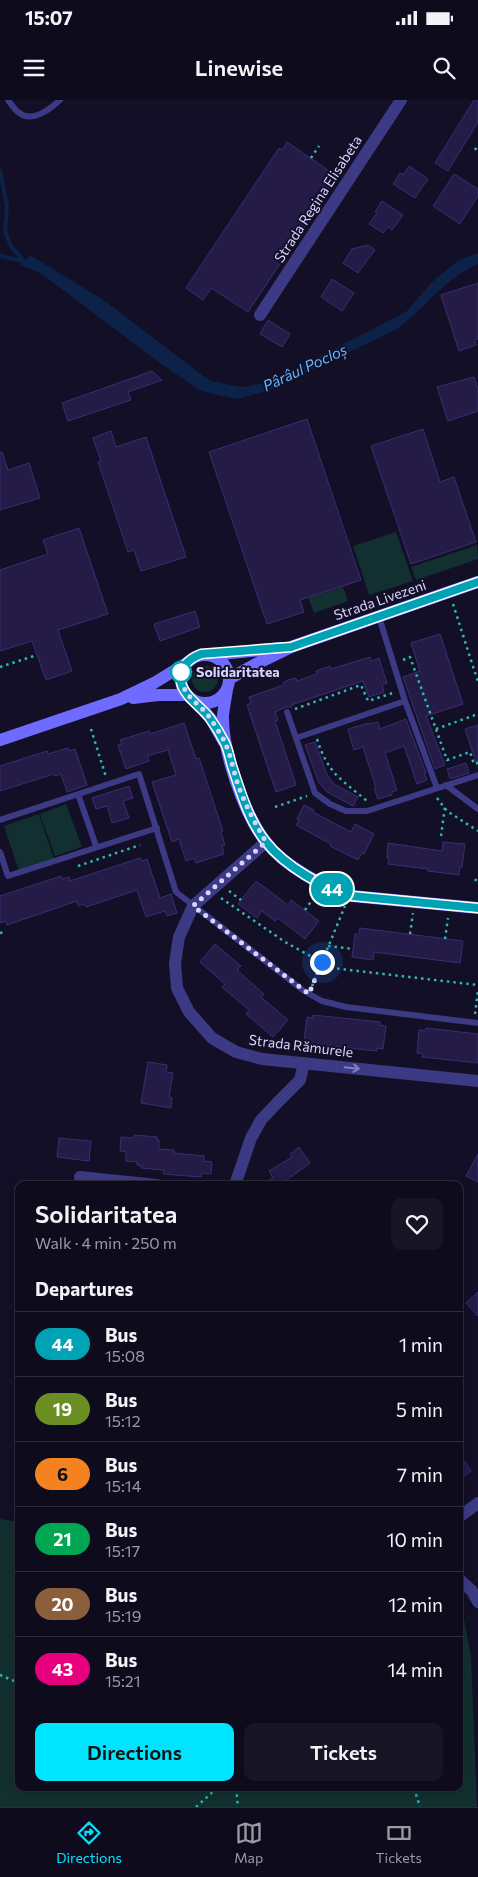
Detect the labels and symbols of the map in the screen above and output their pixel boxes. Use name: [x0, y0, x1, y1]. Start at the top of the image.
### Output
street label: Strada Regina Elisabeta: [270, 132, 365, 265]
water label: Pârâul Pocloș: [260, 340, 351, 396]
street label: Strada Livezeni: [331, 576, 428, 623]
marker: Solidaritatea: [170, 661, 192, 683]
place label: Solidaritatea: [196, 663, 280, 680]
line badge: 44: [310, 873, 354, 905]
your location: [310, 950, 335, 975]
street label: Strada Rămurele: [248, 1031, 354, 1060]
one-way arrow: [344, 1063, 360, 1073]

